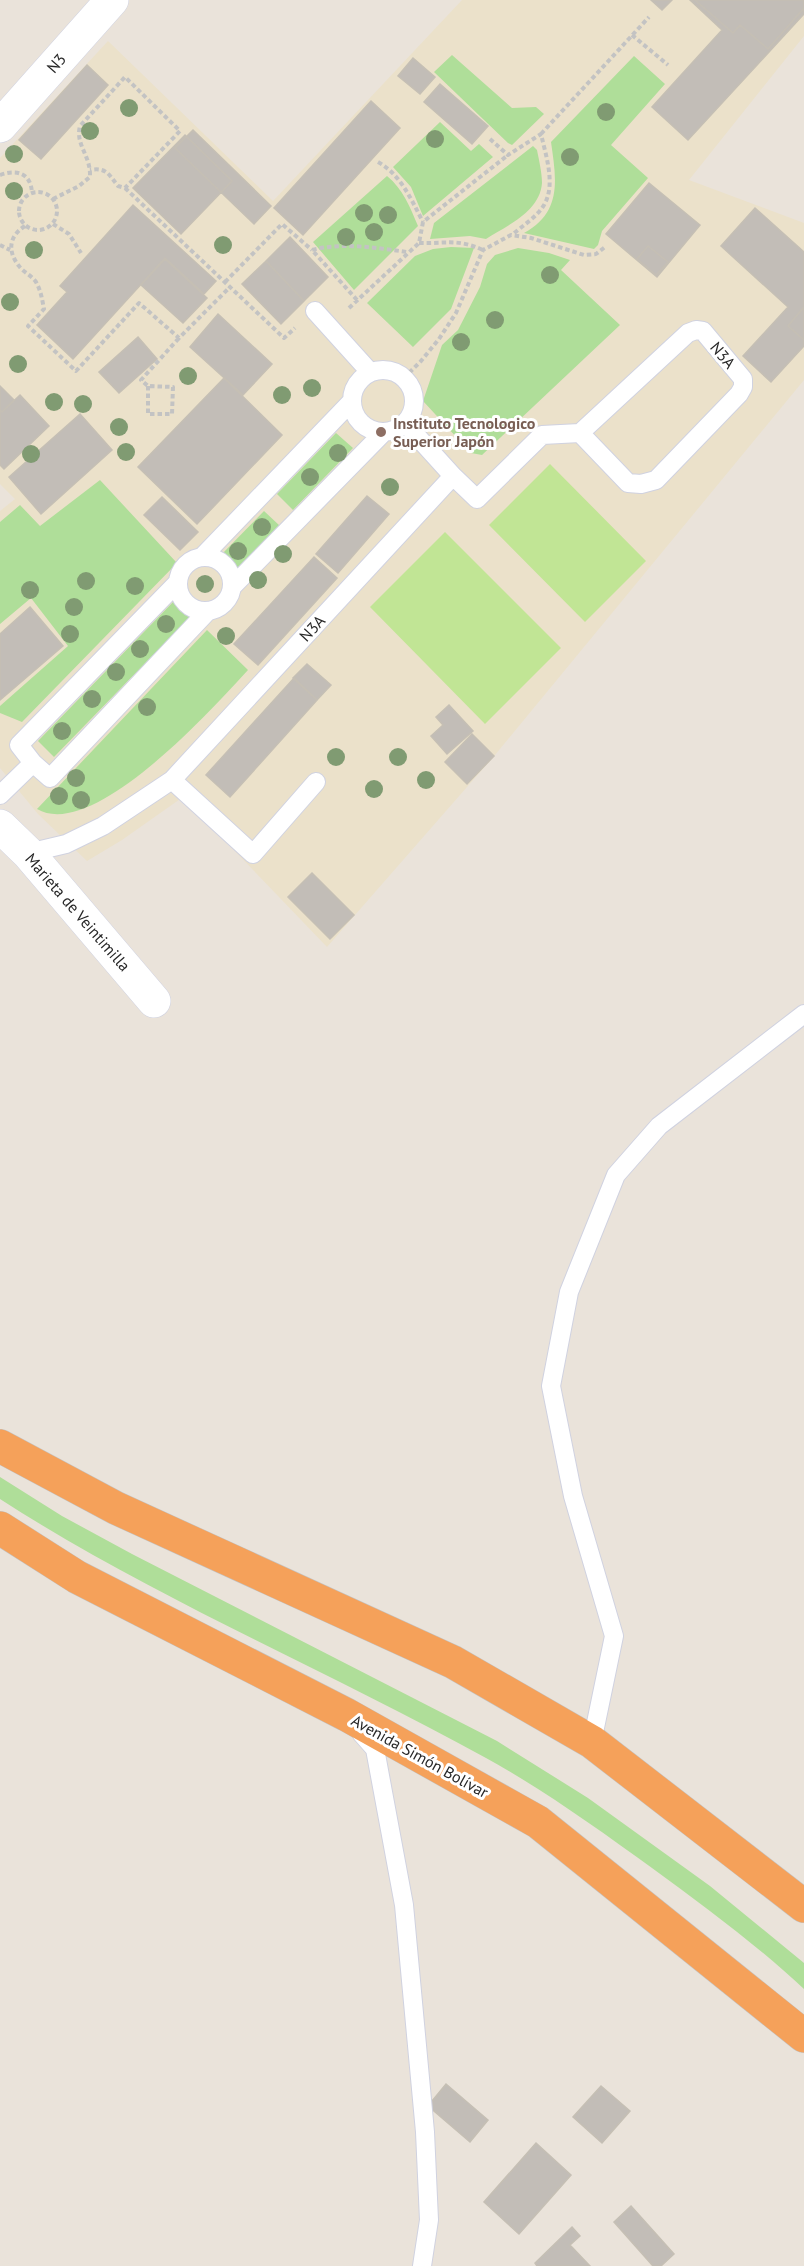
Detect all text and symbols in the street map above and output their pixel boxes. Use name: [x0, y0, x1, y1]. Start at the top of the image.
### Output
street label: N3: [42, 49, 70, 77]
street label: N3A: [706, 338, 740, 373]
place label: Instituto Tecnologico Superior Japón: [393, 413, 536, 451]
marker: Instituto Tecnologico Superior Japón: [374, 425, 388, 439]
street label: N3A: [295, 610, 330, 645]
street label: Marieta de Veintimilla: [21, 849, 135, 975]
street label: Avenida Simón Bolívar: [348, 1710, 493, 1802]

